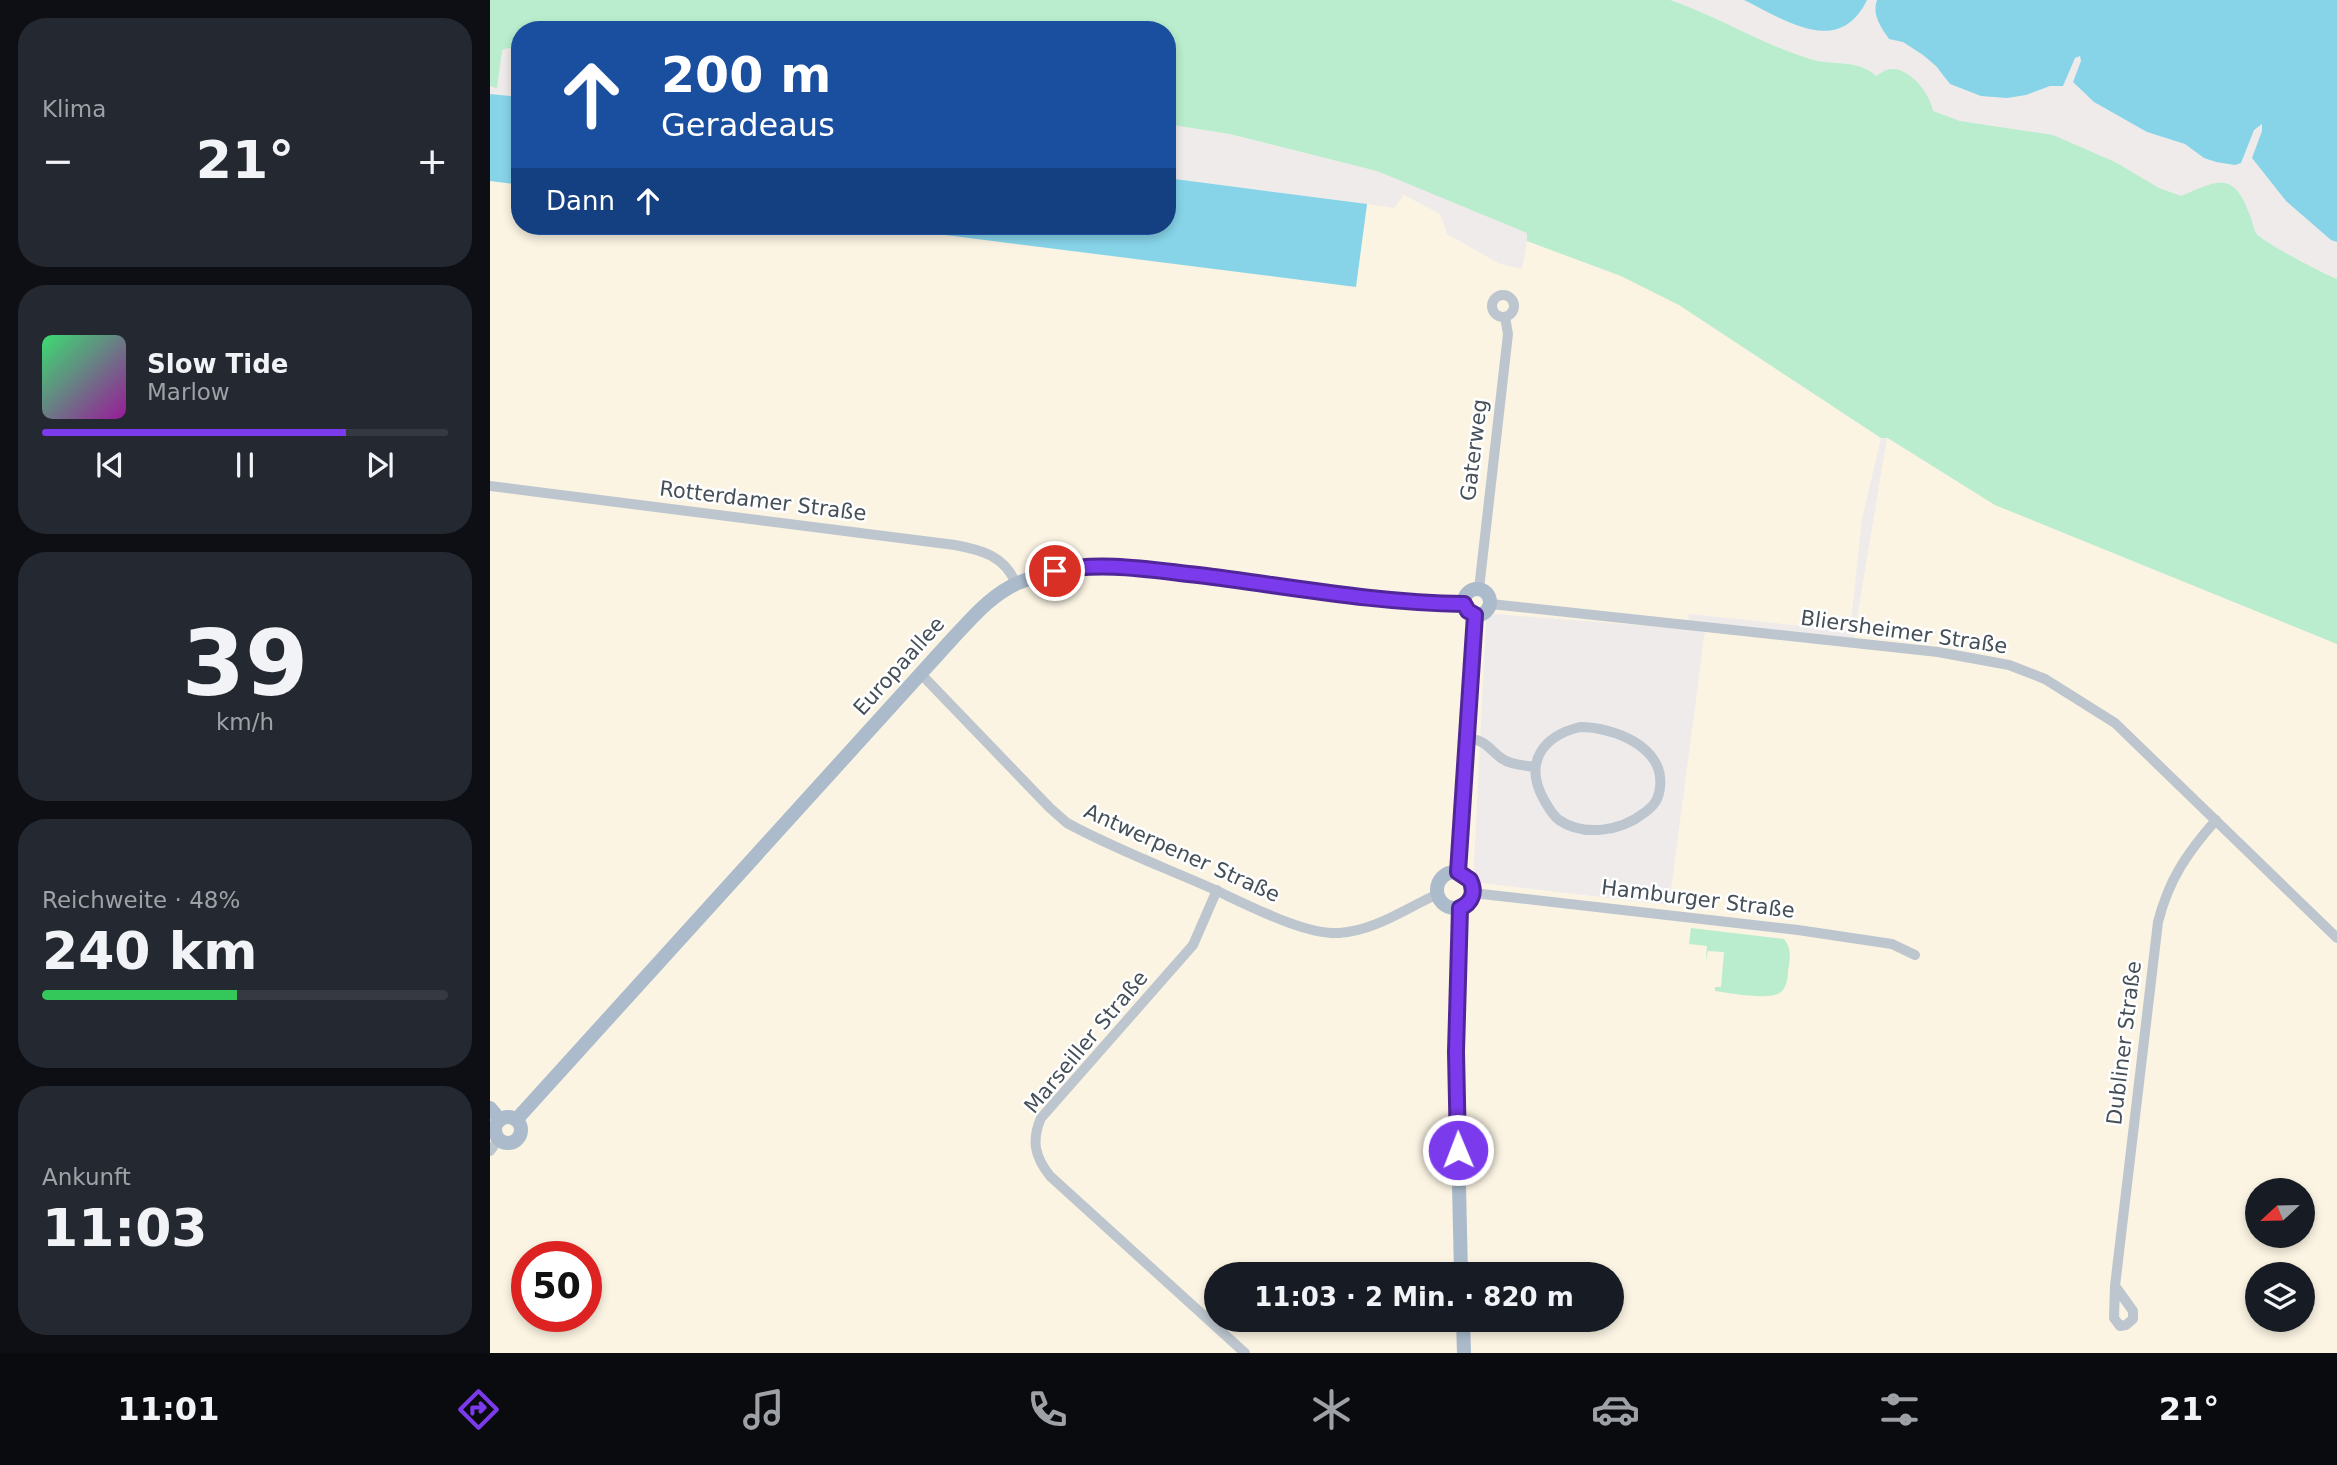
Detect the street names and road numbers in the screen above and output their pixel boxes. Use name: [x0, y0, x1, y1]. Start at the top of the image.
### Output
street label: Gaterweg: [1456, 398, 1492, 502]
street label: Rotterdamer Straße: [658, 476, 868, 526]
street label: Bliersheimer Straße: [1799, 606, 2009, 658]
street label: Europaallee: [849, 612, 949, 720]
street label: Antwerpener Straße: [1080, 799, 1284, 907]
street label: Hamburger Straße: [1600, 875, 1796, 923]
street label: Dubliner Straße: [2102, 960, 2146, 1126]
street label: Marseiller Straße: [1019, 966, 1153, 1118]

